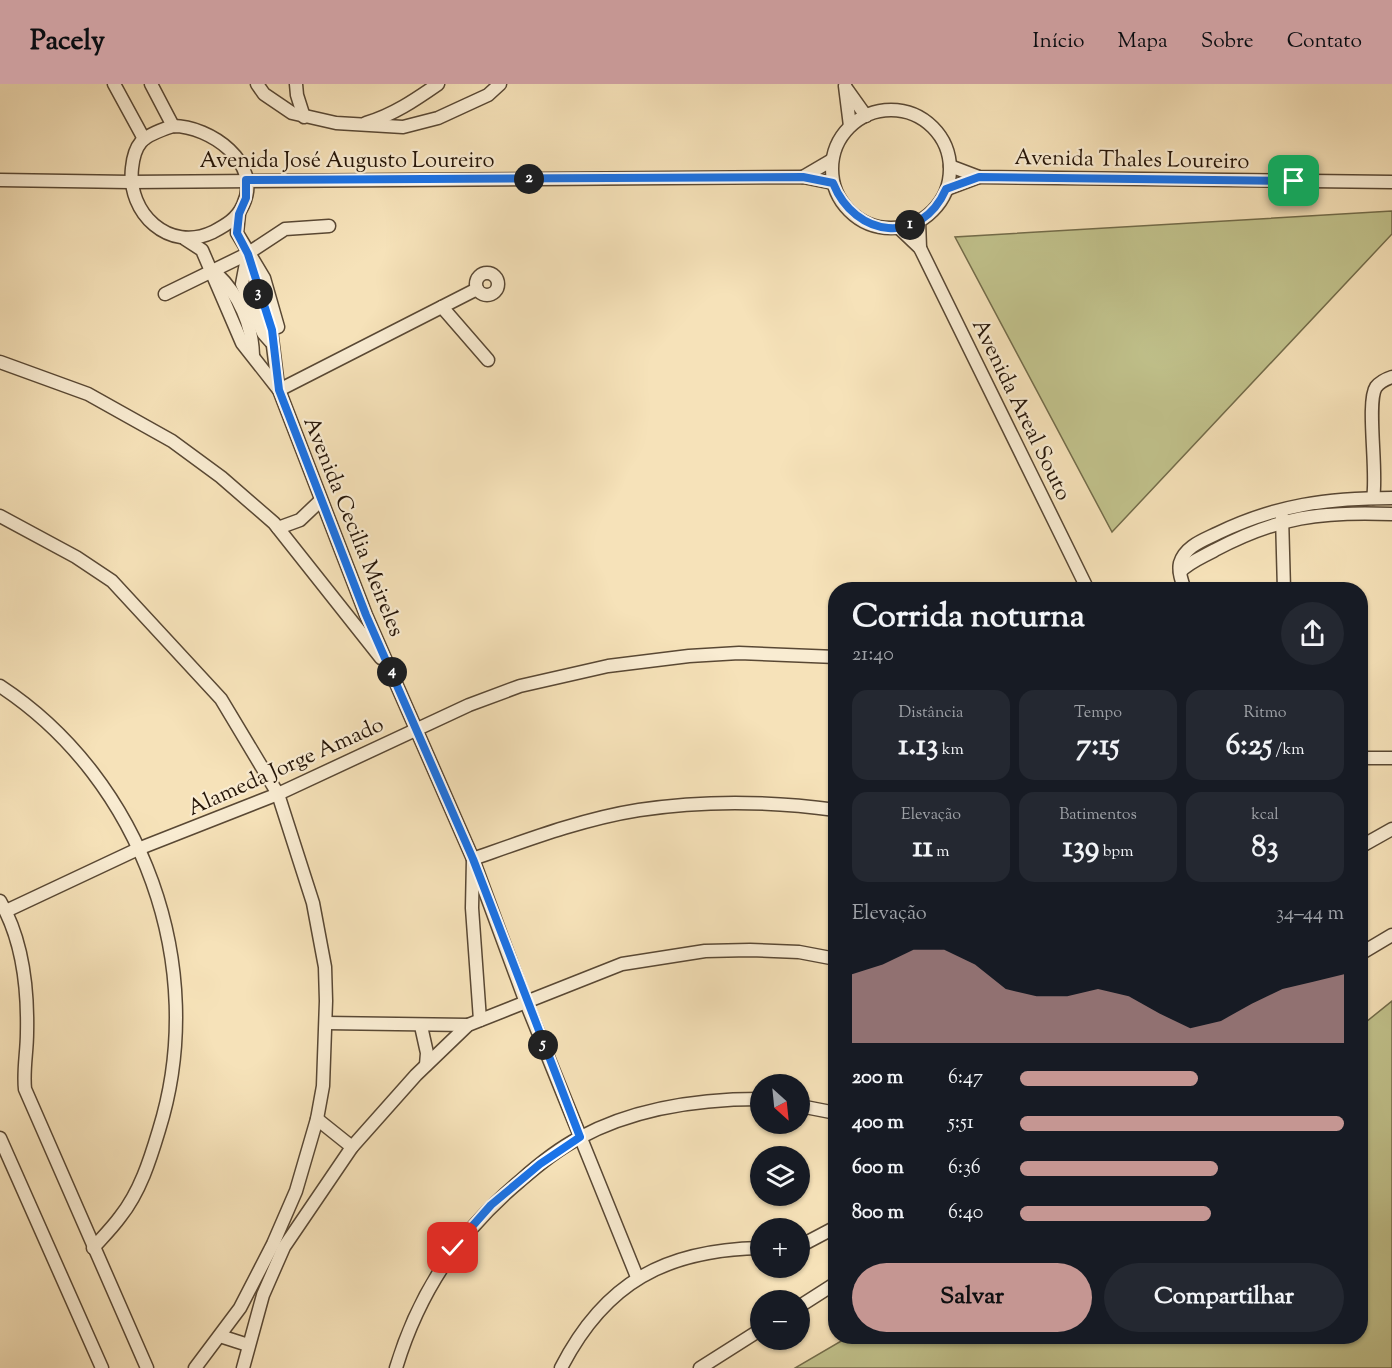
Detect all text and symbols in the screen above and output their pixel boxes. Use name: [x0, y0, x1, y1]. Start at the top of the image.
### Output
text: Pacely: [30, 22, 105, 62]
text: Início: [1033, 27, 1085, 57]
text: Mapa: [1118, 27, 1168, 57]
text: Sobre: [1201, 27, 1254, 57]
text: Contato: [1287, 27, 1362, 57]
street label: Avenida Thales Loureiro: [1014, 143, 1250, 179]
street label: Avenida José Augusto Loureiro: [199, 146, 495, 178]
pin: [1268, 155, 1319, 206]
pin: 2: [514, 164, 544, 194]
icon: arrive: [1277, 164, 1310, 197]
text: 2: [525, 167, 533, 190]
pin: 1: [895, 210, 925, 240]
text: 1: [907, 213, 913, 236]
pin: 3: [243, 279, 273, 309]
text: 3: [255, 282, 261, 305]
street label: Avenida Areal Souto: [962, 314, 1078, 507]
street label: Avenida Cecilia Meireles: [293, 412, 411, 642]
text: Corrida noturna: [852, 594, 1085, 642]
button: share: [1281, 602, 1344, 665]
text: 21:40: [852, 641, 894, 670]
pin: 4: [377, 657, 407, 687]
text: 4: [388, 660, 396, 683]
text: Distância: [899, 702, 963, 725]
text: Tempo: [1074, 702, 1122, 725]
text: Ritmo: [1243, 702, 1287, 725]
street label: Alameda Jorge Amado: [183, 710, 390, 825]
text: 1.13: [898, 725, 938, 768]
text: 7:15: [1076, 725, 1120, 768]
text: 6:25: [1225, 725, 1272, 768]
text: km: [938, 739, 964, 762]
text: /km: [1272, 739, 1305, 762]
text: Elevação: [901, 804, 961, 827]
text: Batimentos: [1059, 804, 1137, 827]
text: kcal: [1251, 804, 1279, 827]
text: 11: [912, 827, 933, 870]
text: 139: [1063, 827, 1099, 870]
text: 83: [1251, 827, 1279, 870]
text: m: [933, 841, 950, 864]
text: bpm: [1099, 841, 1133, 864]
text: Elevação: [852, 900, 927, 929]
text: 34–44 m: [1276, 900, 1344, 929]
pin: 5: [528, 1030, 558, 1060]
text: 5: [540, 1033, 546, 1056]
text: 200 m: [852, 1064, 903, 1093]
text: 6:47: [948, 1064, 983, 1093]
north arrow: [750, 1074, 810, 1134]
map controls: [750, 1074, 810, 1350]
text: 400 m: [852, 1109, 904, 1138]
text: 5:51: [948, 1109, 974, 1138]
button: layers: [750, 1146, 810, 1206]
text: 600 m: [852, 1154, 904, 1183]
text: 6:36: [948, 1154, 981, 1183]
text: 800 m: [852, 1199, 904, 1228]
text: 6:40: [948, 1199, 983, 1228]
button: +: [750, 1218, 810, 1278]
pin: [427, 1222, 478, 1273]
icon: check: [436, 1231, 469, 1264]
button: Salvar: [852, 1263, 1092, 1332]
button: Compartilhar: [1104, 1263, 1344, 1332]
button: −: [750, 1290, 810, 1350]

